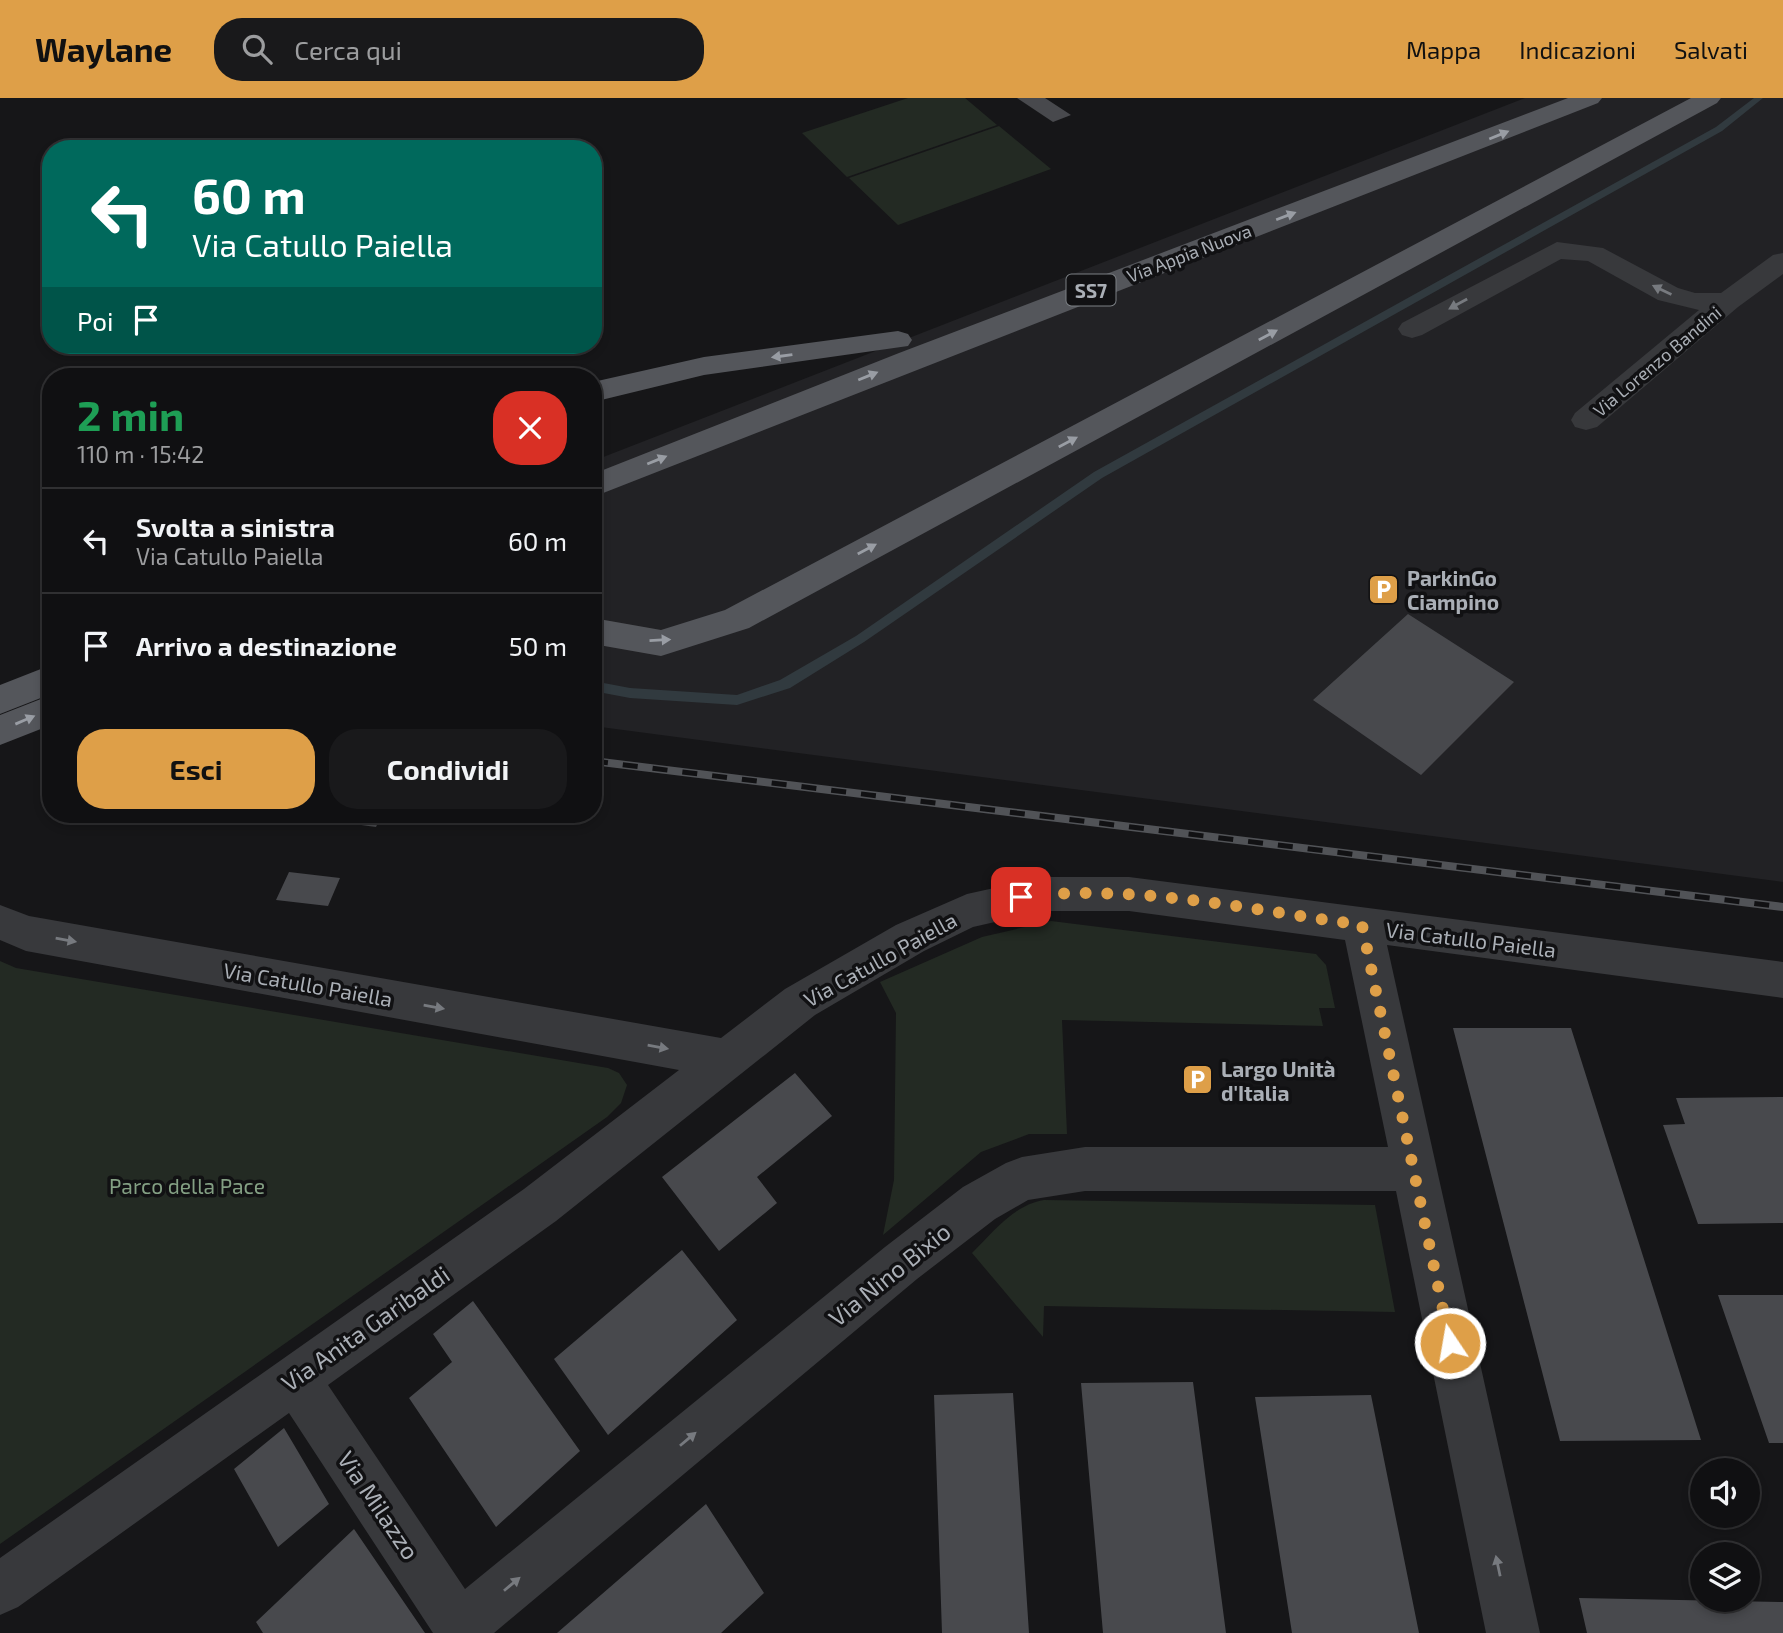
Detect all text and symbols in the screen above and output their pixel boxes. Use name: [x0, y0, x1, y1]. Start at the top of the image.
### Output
search box: [214, 18, 704, 81]
text: Waylane: [35, 29, 172, 69]
icon: search: [238, 30, 276, 68]
text: Cerca qui: [294, 34, 402, 65]
text: Mappa: [1406, 35, 1481, 64]
text: Indicazioni: [1519, 35, 1636, 64]
text: Salvati: [1674, 35, 1748, 64]
one-way arrow: [1488, 129, 1509, 140]
text: 60 m: [192, 165, 306, 224]
icon: left: [77, 168, 168, 259]
one-way arrow: [1276, 210, 1297, 221]
street label: Via Appia Nuova: [1124, 219, 1254, 287]
text: Via Catullo Paiella: [192, 225, 453, 263]
road number: SS7: [1066, 274, 1116, 306]
one-way arrow: [1652, 285, 1672, 296]
one-way arrow: [1448, 298, 1468, 310]
icon: arrive: [127, 301, 165, 339]
street label: Via Lorenzo Bandini: [1588, 301, 1726, 421]
text: Poi: [77, 305, 113, 336]
one-way arrow: [1258, 329, 1278, 341]
one-way arrow: [771, 350, 793, 361]
one-way arrow: [858, 371, 879, 382]
text: 2 min: [77, 389, 184, 439]
button: close: [493, 391, 567, 465]
one-way arrow: [1058, 436, 1077, 448]
text: 110 m · 15:42: [77, 440, 204, 468]
one-way arrow: [646, 455, 667, 466]
text: Svolta a sinistra: [136, 511, 335, 542]
icon: left: [77, 522, 115, 560]
text: 60 m: [508, 525, 567, 556]
text: Via Catullo Paiella: [136, 542, 323, 570]
one-way arrow: [857, 544, 877, 555]
place label: ParkinGo Ciampino: [1407, 565, 1499, 614]
parking icon: ParkinGo Ciampino: [1367, 572, 1401, 606]
icon: arrive: [77, 627, 115, 665]
text: Arrivo a destinazione: [136, 630, 397, 661]
text: 50 m: [509, 630, 567, 661]
one-way arrow: [649, 634, 671, 645]
one-way arrow: [15, 714, 36, 725]
button: Esci: [77, 729, 315, 809]
button: Condividi: [329, 729, 567, 809]
pin: [991, 867, 1051, 927]
icon: arrive: [1002, 878, 1040, 916]
street label: Via Catullo Paiella: [799, 907, 961, 1011]
street label: Via Catullo Paiella: [1385, 916, 1557, 962]
one-way arrow: [55, 935, 77, 946]
street label: Via Catullo Paiella: [222, 957, 394, 1011]
one-way arrow: [423, 1001, 445, 1012]
one-way arrow: [647, 1042, 669, 1053]
place label: Largo Unità d'Italia: [1221, 1056, 1336, 1105]
parking icon: Largo Unità d'Italia: [1181, 1063, 1215, 1097]
park label: Parco della Pace: [109, 1173, 265, 1198]
street label: Via Nino Bixio: [822, 1216, 956, 1332]
street label: Via Anita Garibaldi: [275, 1259, 455, 1397]
position arrow: [1413, 1306, 1487, 1380]
one-way arrow: [679, 1432, 696, 1447]
street label: Via Milazzo: [332, 1445, 426, 1565]
map controls: [1690, 1458, 1760, 1612]
button: sound: [1690, 1458, 1760, 1528]
button: layers: [1690, 1542, 1760, 1612]
one-way arrow: [1493, 1555, 1504, 1577]
one-way arrow: [504, 1577, 521, 1592]

